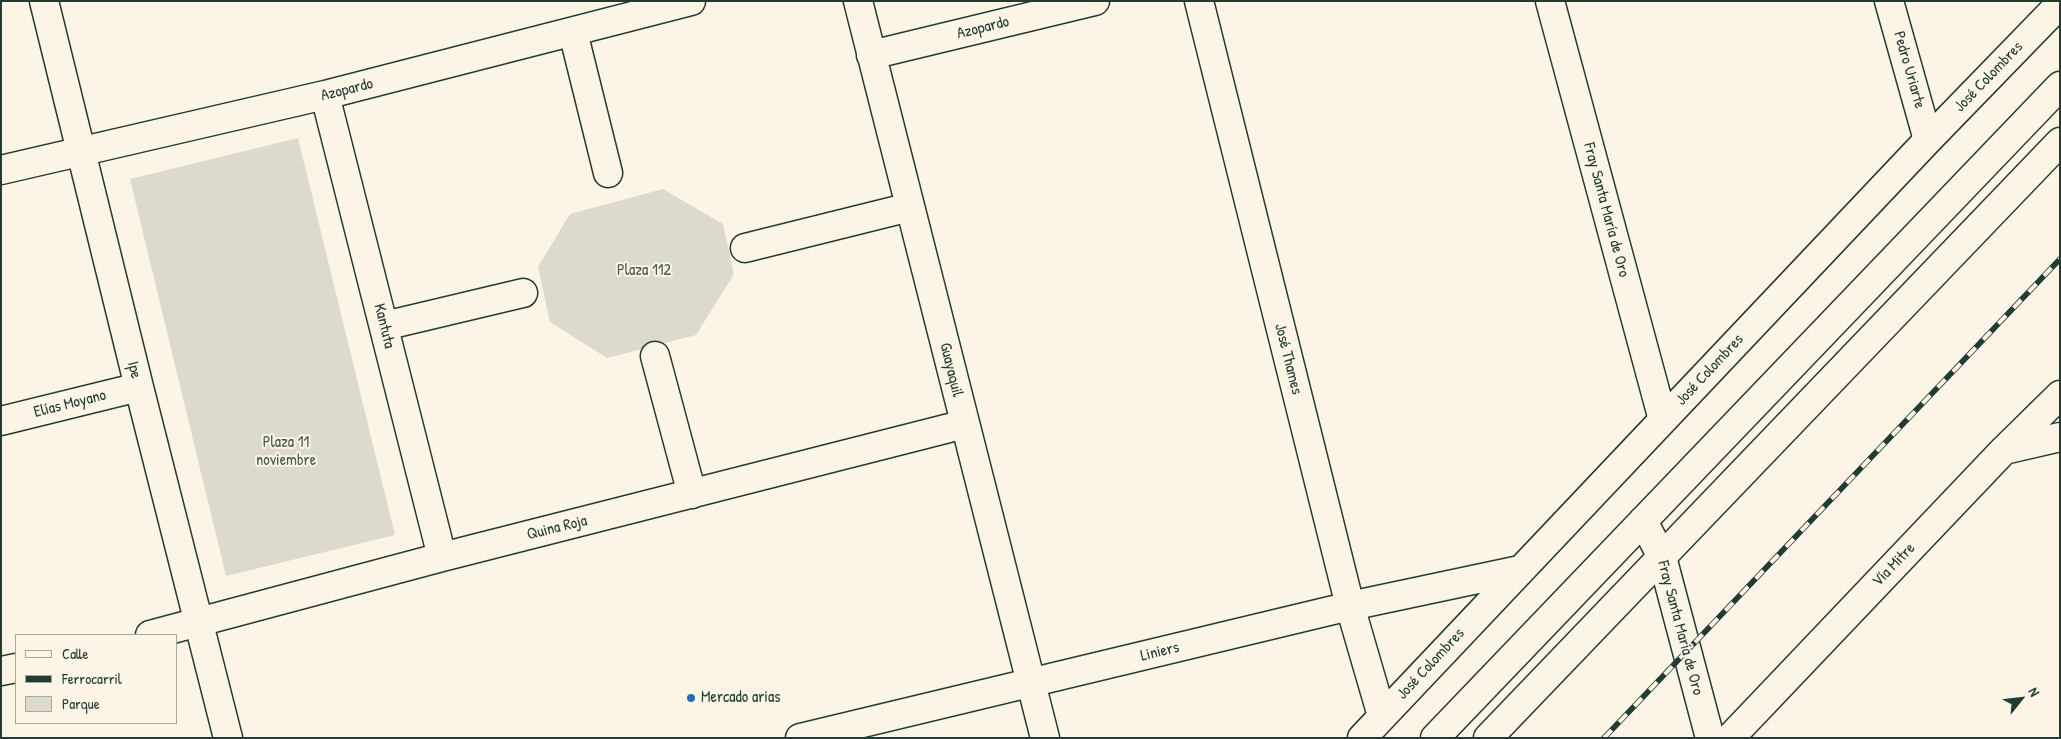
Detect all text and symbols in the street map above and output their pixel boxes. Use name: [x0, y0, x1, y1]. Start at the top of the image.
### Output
street label: Azopardo: [955, 12, 1011, 44]
street label: Pedro Uriarte: [1889, 29, 1929, 111]
street label: José Colombres: [1951, 38, 2027, 116]
street label: Azopardo: [319, 74, 375, 106]
street label: Fray Santa María de Oro: [1579, 141, 1633, 279]
park label: Plaza 112: [617, 261, 671, 281]
street label: Kantuta: [369, 302, 399, 350]
street label: José Thames: [1270, 322, 1306, 396]
street label: José Colombres: [1672, 330, 1748, 410]
street label: Guayaquil: [935, 341, 967, 399]
street label: Ipe: [123, 359, 145, 381]
street label: Elías Moyano: [32, 386, 108, 422]
park label: Plaza 11 noviembre: [256, 433, 316, 471]
street label: Quina Roja: [525, 511, 589, 545]
street label: Vía Mitre: [1868, 539, 1920, 591]
street label: Fray Santa María de Oro: [1653, 559, 1707, 697]
street label: José Colombres: [1393, 624, 1469, 704]
legend: [15, 634, 178, 724]
street label: Liniers: [1139, 638, 1181, 666]
text: Calle: [62, 643, 89, 664]
text: Ferrocarril: [62, 668, 122, 689]
north arrow: [1996, 674, 2046, 724]
text: N: [2024, 684, 2045, 699]
place label: Mercado arias: [701, 688, 780, 708]
marker: Mercado arias: [685, 692, 697, 704]
text: Parque: [62, 693, 100, 714]

